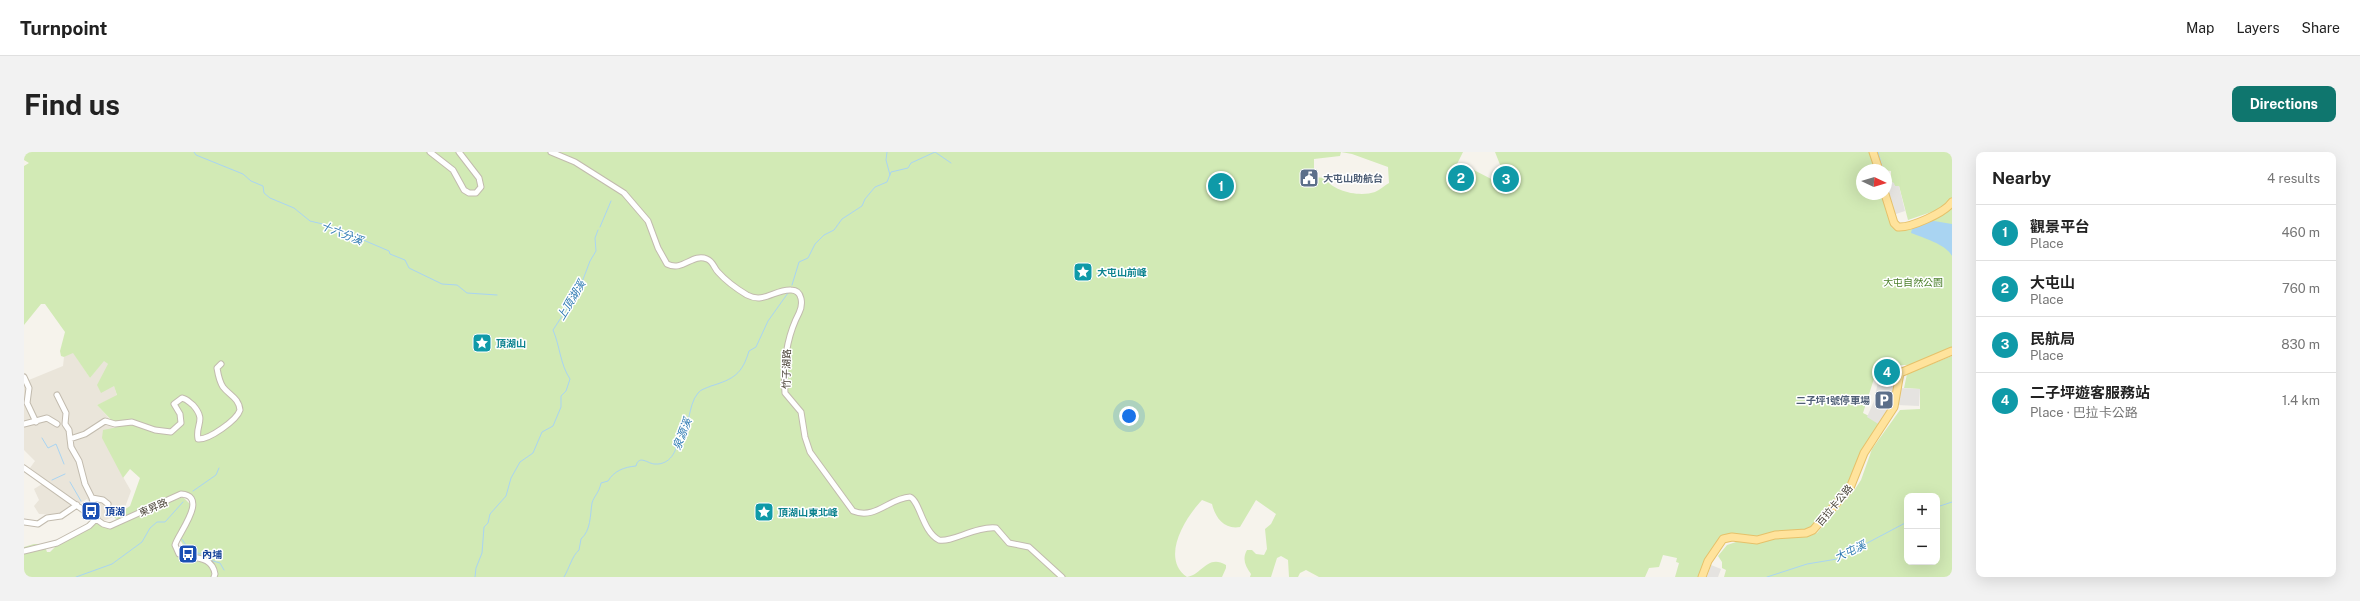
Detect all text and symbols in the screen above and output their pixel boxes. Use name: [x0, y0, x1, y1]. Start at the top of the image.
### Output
text: Turnpoint: [20, 17, 107, 39]
text: Map: [2186, 20, 2214, 36]
text: Layers: [2236, 20, 2280, 36]
text: Share: [2302, 20, 2340, 36]
button: Directions: [2232, 86, 2336, 122]
text: Find us: [24, 88, 120, 121]
pin: 2: [1448, 163, 1474, 193]
pin: 3: [1493, 164, 1519, 194]
north arrow: [1856, 164, 1892, 200]
public building icon: 大屯山助航台: [1298, 167, 1320, 189]
text: Nearby: [1992, 168, 2051, 188]
pin: 1: [1208, 171, 1234, 201]
text: 4 results: [2267, 171, 2320, 186]
place label: 大屯山助航台: [1323, 172, 1383, 184]
text: 觀景平台: [2030, 218, 2090, 235]
water label: 十六分溪: [319, 219, 366, 248]
text: 1: [2002, 225, 2008, 240]
text: 460 m: [2281, 225, 2320, 240]
text: Place: [2030, 236, 2064, 251]
place icon: 大屯山前峰: [1072, 261, 1094, 283]
place label: 大屯山前峰: [1097, 266, 1147, 278]
text: 大屯山: [2030, 274, 2075, 291]
water label: 上頂湖溪: [555, 276, 589, 322]
park label: 大屯自然公園: [1883, 276, 1943, 288]
text: 2: [2001, 281, 2009, 296]
text: 760 m: [2282, 281, 2320, 296]
text: Place: [2030, 292, 2064, 307]
text: 民航局: [2030, 330, 2075, 347]
place icon: 頂湖山: [471, 332, 493, 354]
place label: 頂湖山: [496, 337, 526, 349]
text: 3: [2001, 337, 2009, 352]
text: 830 m: [2281, 337, 2320, 352]
text: Place: [2030, 348, 2064, 363]
street label: 竹子湖路: [780, 349, 792, 389]
pin: 4: [1874, 357, 1900, 387]
text: 二子坪遊客服務站: [2030, 384, 2150, 401]
parking icon: 二子坪1號停車場: [1873, 389, 1895, 411]
text: 4: [2001, 393, 2009, 408]
text: 1.4 km: [2282, 393, 2320, 408]
place label: 二子坪1號停車場: [1796, 394, 1870, 406]
text: Place · 巴拉卡公路: [2030, 405, 2138, 420]
your location: [1119, 406, 1139, 426]
water label: 泉源溪: [670, 415, 694, 452]
street label: 百拉卡公路: [1813, 482, 1855, 528]
map controls: [1904, 493, 1940, 565]
button: +: [1904, 493, 1940, 529]
street label: 東昇路: [137, 496, 169, 518]
bus stop icon: 頂湖: [80, 500, 102, 522]
place icon: 頂湖山東北峰: [753, 501, 775, 523]
place label: 頂湖: [105, 505, 125, 517]
place label: 頂湖山東北峰: [778, 506, 838, 518]
button: −: [1904, 529, 1940, 565]
water label: 大屯溪: [1833, 538, 1869, 563]
bus stop icon: 內埔: [177, 543, 199, 565]
place label: 內埔: [202, 548, 222, 560]

